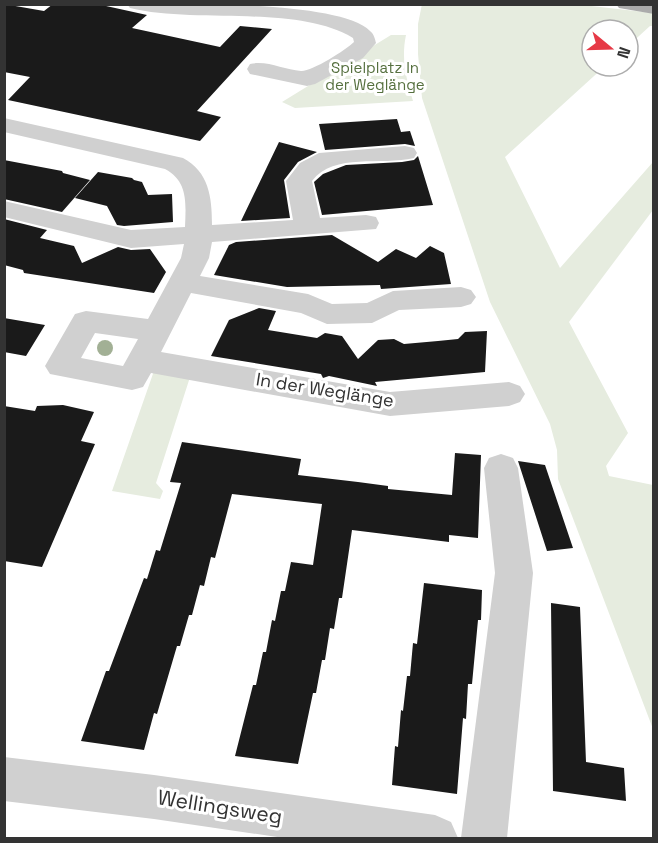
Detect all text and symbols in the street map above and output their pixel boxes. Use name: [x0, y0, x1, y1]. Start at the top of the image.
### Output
north arrow: [580, 18, 640, 78]
text: N: [612, 44, 635, 61]
park label: Spielplatz In der Weglänge: [325, 58, 425, 94]
street label: In der Weglänge: [254, 367, 396, 412]
street label: Wellingsweg: [156, 783, 284, 830]

